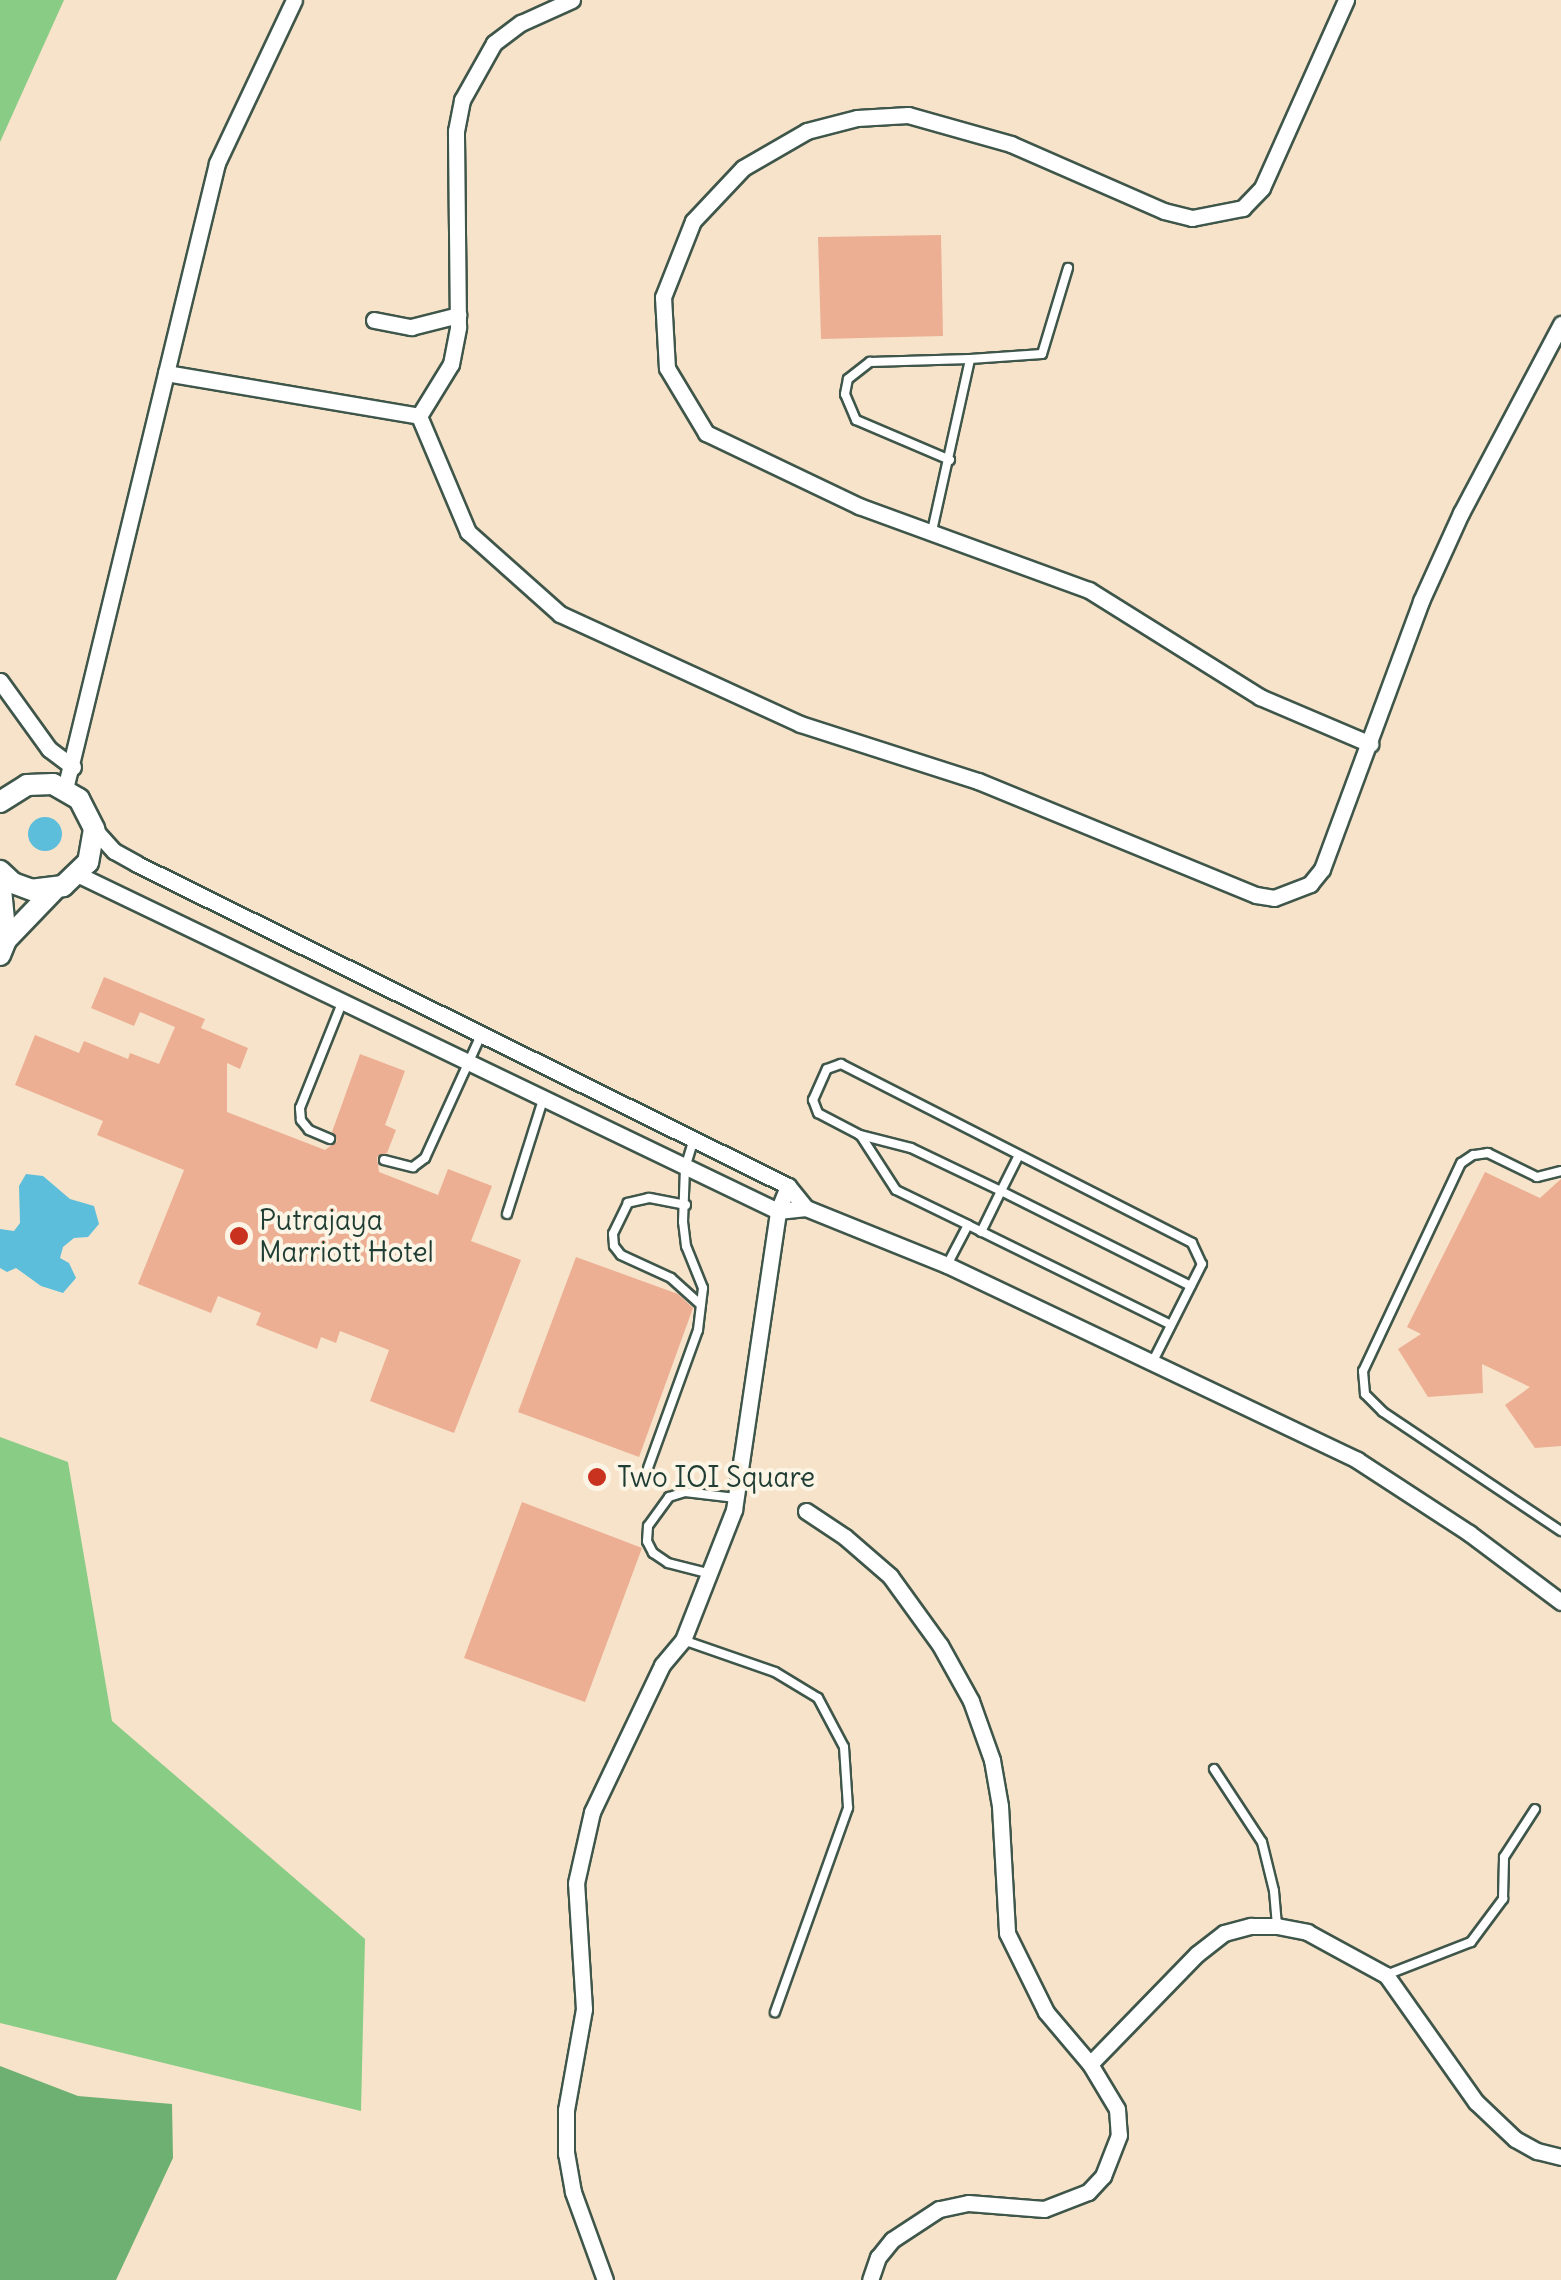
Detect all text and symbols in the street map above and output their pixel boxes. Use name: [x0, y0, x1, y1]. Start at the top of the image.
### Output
place label: Putrajaya Marriott Hotel: [259, 1203, 434, 1269]
marker: Putrajaya Marriott Hotel: [228, 1225, 250, 1247]
place label: Two IOI Square: [617, 1460, 815, 1494]
marker: Two IOI Square: [586, 1466, 608, 1488]

